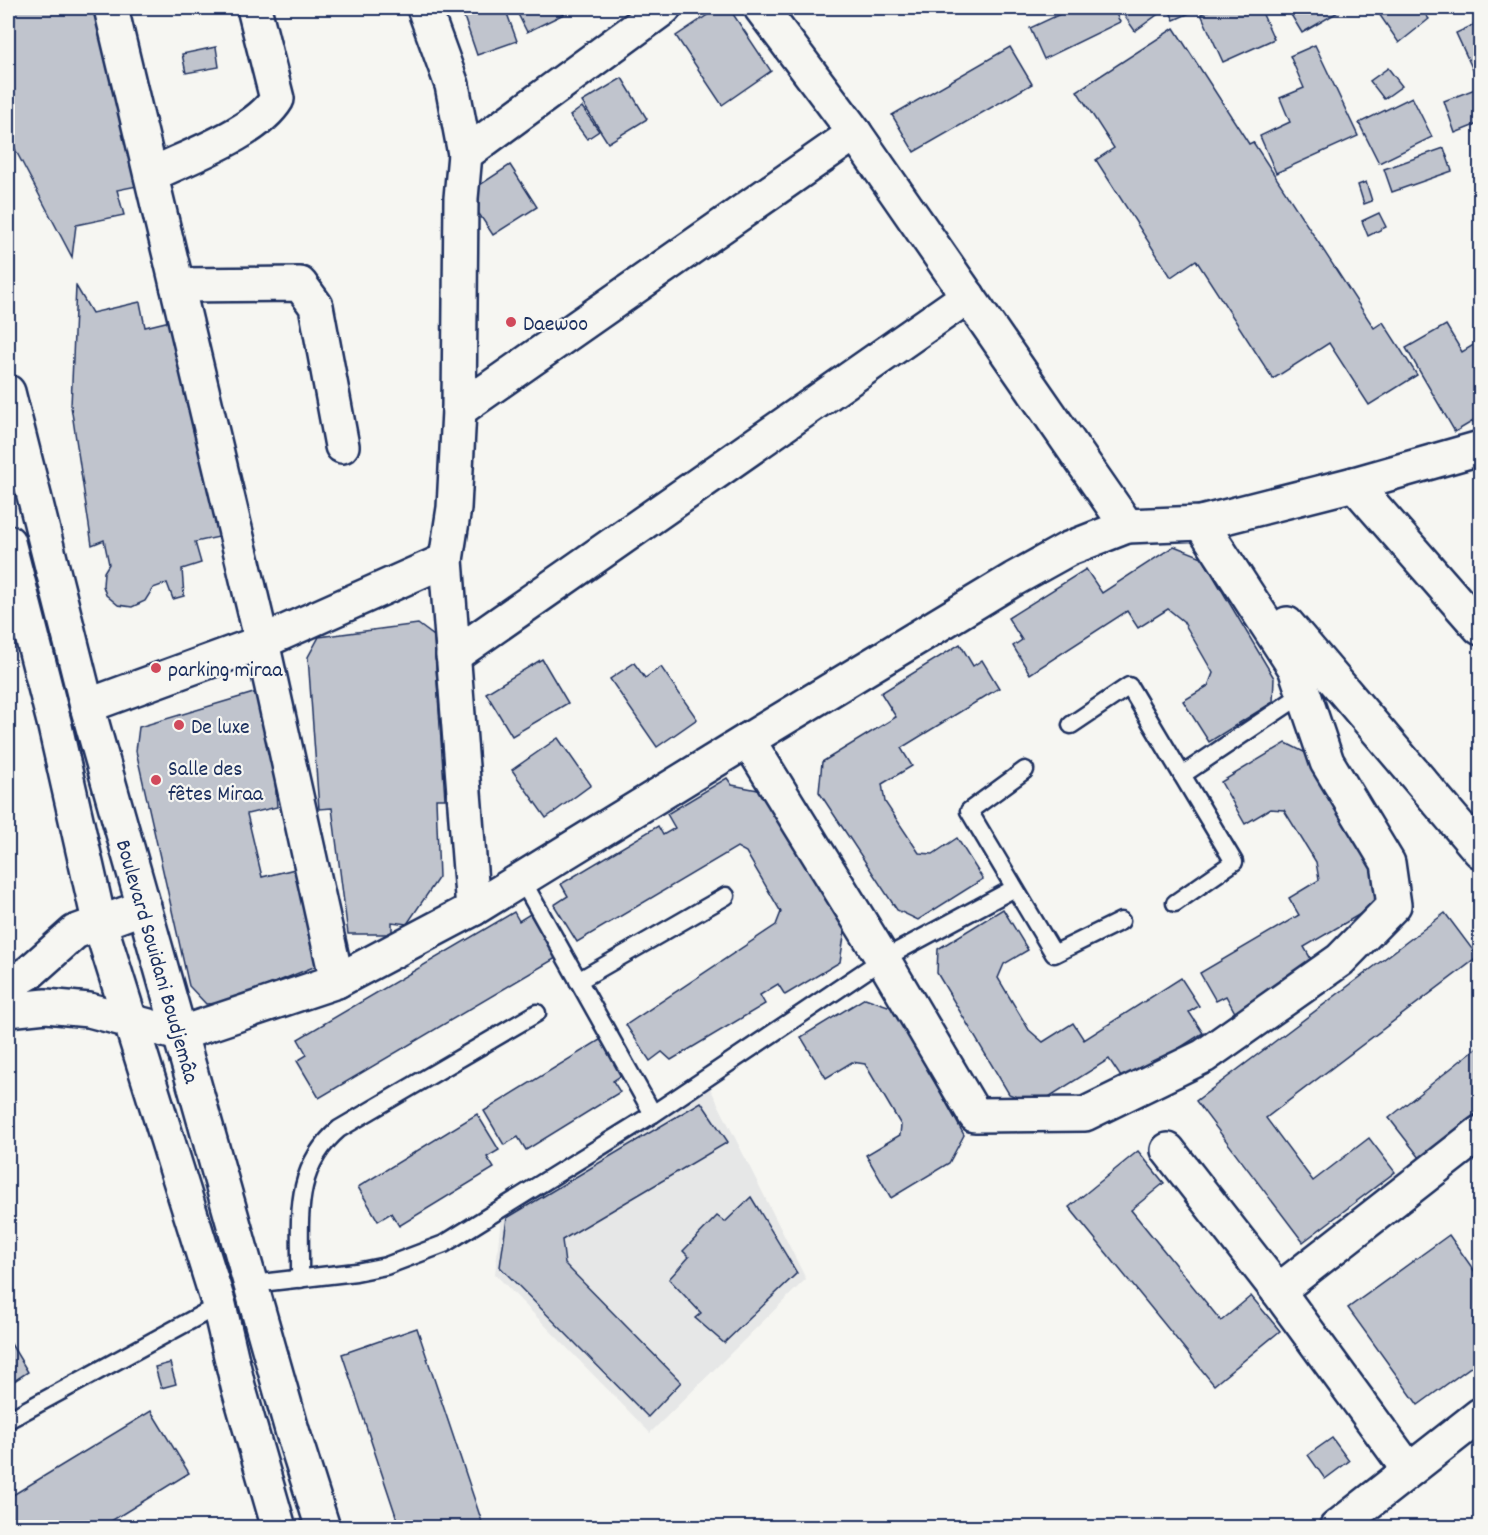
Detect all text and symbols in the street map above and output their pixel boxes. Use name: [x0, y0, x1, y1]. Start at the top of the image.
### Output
place label: Daewoo: [523, 310, 588, 341]
marker: Daewoo: [504, 315, 518, 329]
place label: parking miraa: [168, 656, 283, 687]
marker: parking miraa: [149, 661, 163, 675]
place label: De luxe: [191, 713, 250, 744]
marker: De luxe: [172, 718, 186, 732]
place label: Salle des fêtes Miraa: [168, 755, 264, 811]
marker: Salle des fêtes Miraa: [149, 773, 163, 787]
street label: Boulevard Souidani Boudjemâa: [106, 836, 206, 1088]

